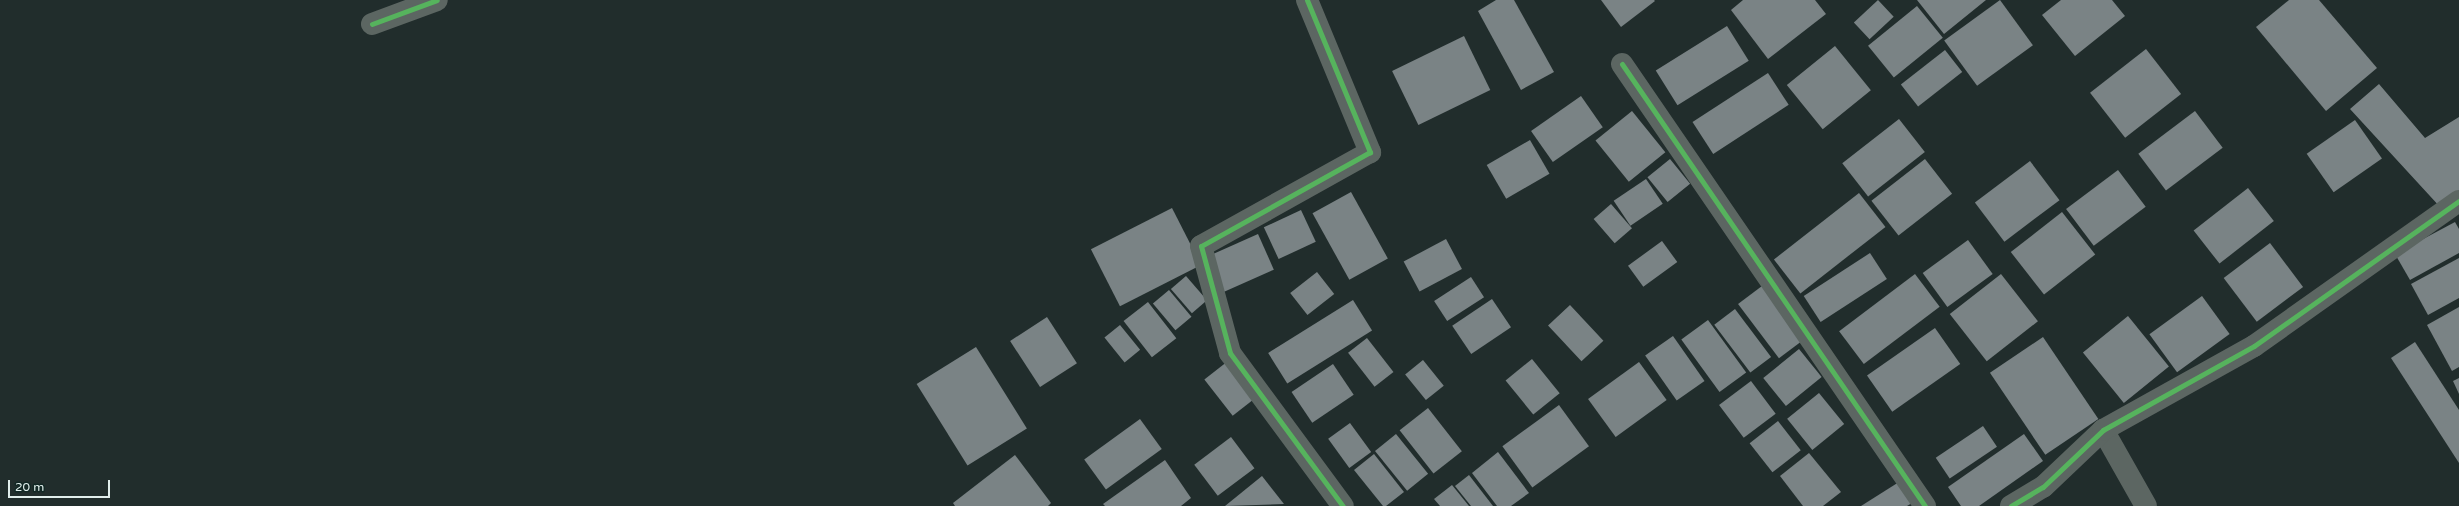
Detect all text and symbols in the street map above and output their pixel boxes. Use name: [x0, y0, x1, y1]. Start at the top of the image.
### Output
scale bar: [10, 472, 112, 498]
text: 20 m: [15, 480, 44, 494]

